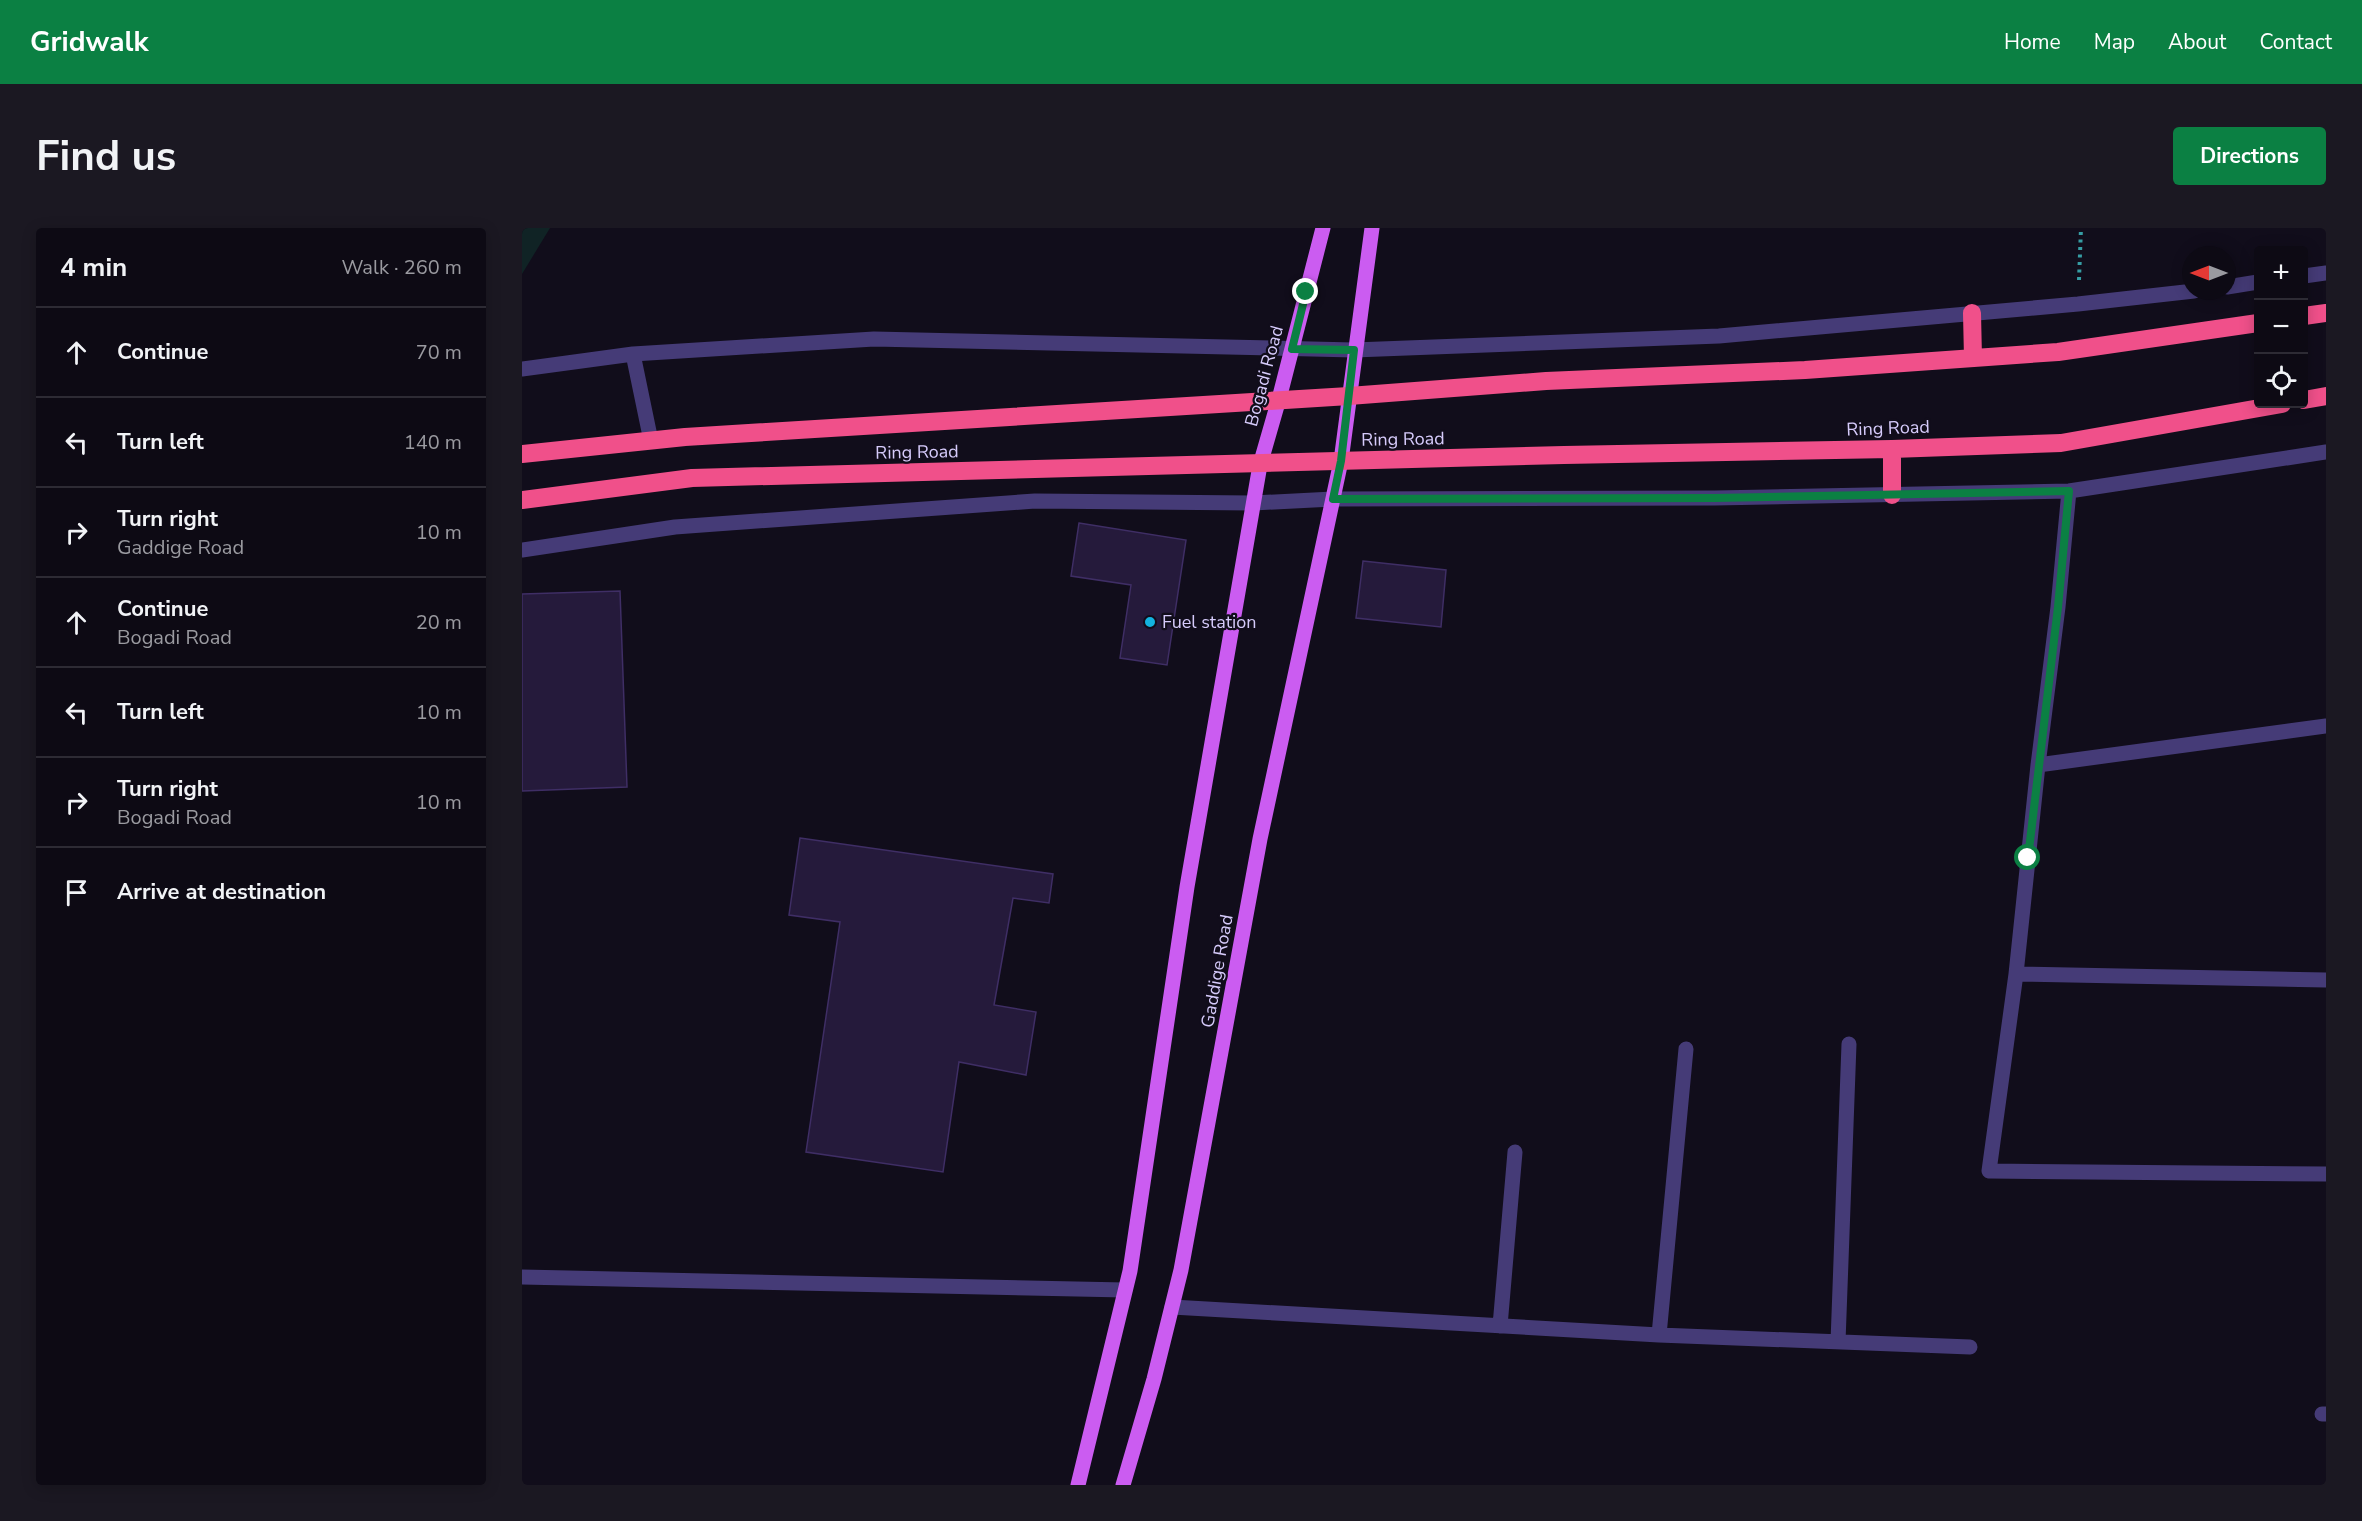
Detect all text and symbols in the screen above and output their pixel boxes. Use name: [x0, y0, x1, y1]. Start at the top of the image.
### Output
text: Gridwalk: [30, 23, 148, 61]
text: Home: [2004, 28, 2061, 56]
text: Map: [2094, 28, 2135, 56]
text: About: [2168, 28, 2226, 56]
text: Contact: [2259, 28, 2332, 56]
button: Directions: [2173, 127, 2326, 185]
text: Find us: [36, 128, 176, 185]
north arrow: [2182, 246, 2236, 300]
map controls: [2254, 246, 2308, 408]
button: +: [2254, 246, 2308, 300]
text: 4 min: [60, 250, 127, 285]
text: Walk · 260 m: [342, 254, 462, 281]
route end: [1292, 278, 1318, 304]
button: −: [2254, 300, 2308, 354]
street label: Bogadi Road: [1239, 323, 1289, 429]
icon: ahead: [60, 336, 93, 369]
text: Continue: [117, 337, 208, 367]
text: 70 m: [416, 339, 462, 366]
button: locate: [2254, 354, 2308, 408]
street label: Ring Road: [1846, 415, 1930, 441]
icon: left: [60, 426, 93, 459]
street label: Ring Road: [1361, 426, 1445, 452]
text: Turn left: [117, 427, 204, 457]
text: 140 m: [404, 429, 462, 456]
street label: Ring Road: [875, 439, 959, 465]
text: Turn right: [117, 504, 218, 534]
icon: right: [60, 516, 93, 549]
text: 10 m: [416, 519, 462, 546]
text: Gaddige Road: [117, 534, 244, 561]
text: Continue: [117, 594, 208, 624]
icon: ahead: [60, 606, 93, 639]
text: 20 m: [416, 609, 462, 636]
place label: Fuel station: [1162, 610, 1256, 634]
marker: Fuel station: [1143, 615, 1157, 629]
text: Bogadi Road: [117, 624, 232, 651]
icon: left: [60, 696, 93, 729]
text: Turn left: [117, 697, 204, 727]
text: 10 m: [416, 699, 462, 726]
text: Turn right: [117, 774, 218, 804]
icon: right: [60, 786, 93, 819]
text: 10 m: [416, 789, 462, 816]
text: Bogadi Road: [117, 804, 232, 831]
route start: [2014, 844, 2040, 870]
icon: arrive: [60, 876, 93, 909]
text: Arrive at destination: [117, 877, 326, 907]
street label: Gaddige Road: [1195, 913, 1239, 1029]

